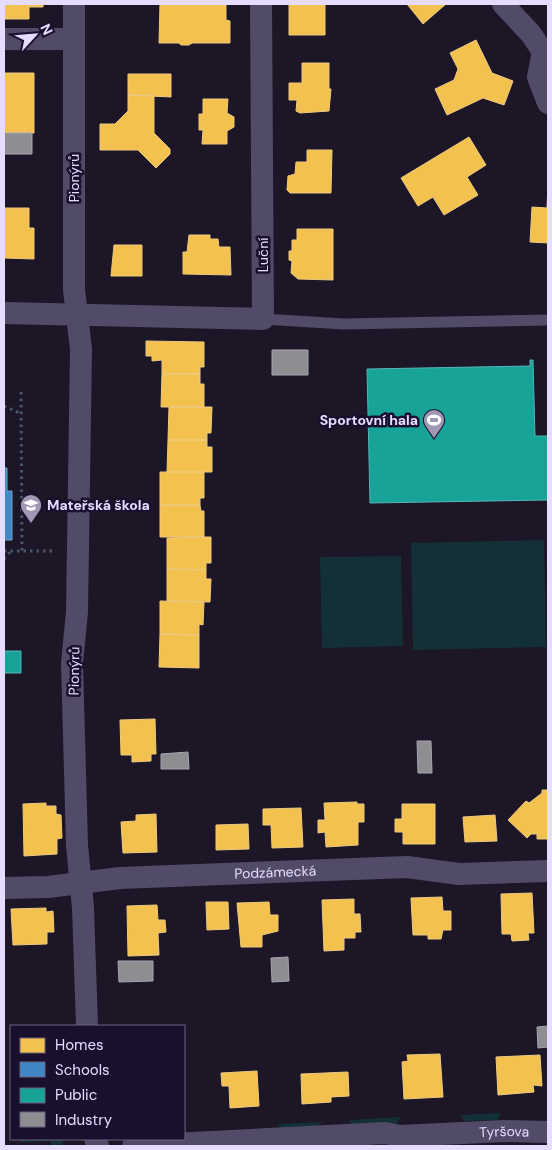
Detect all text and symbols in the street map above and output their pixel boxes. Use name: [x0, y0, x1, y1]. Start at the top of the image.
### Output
north arrow: [10, 10, 60, 60]
text: N: [36, 21, 57, 38]
street label: Pionýrů: [65, 154, 83, 202]
street label: Luční: [254, 237, 272, 272]
sports icon: Sportovní hala: [422, 408, 446, 439]
place label: Sportovní hala: [320, 411, 418, 429]
school or university icon: Mateřská škola: [19, 493, 43, 524]
place label: Mateřská škola: [47, 496, 150, 514]
street label: Pionýrů: [65, 647, 83, 695]
street label: Podzámecká: [234, 861, 317, 883]
legend: [10, 1025, 185, 1140]
text: Homes: [55, 1035, 104, 1055]
text: Schools: [55, 1060, 110, 1080]
text: Public: [55, 1085, 97, 1105]
text: Industry: [55, 1110, 113, 1130]
street label: Tyršova: [479, 1122, 529, 1141]

